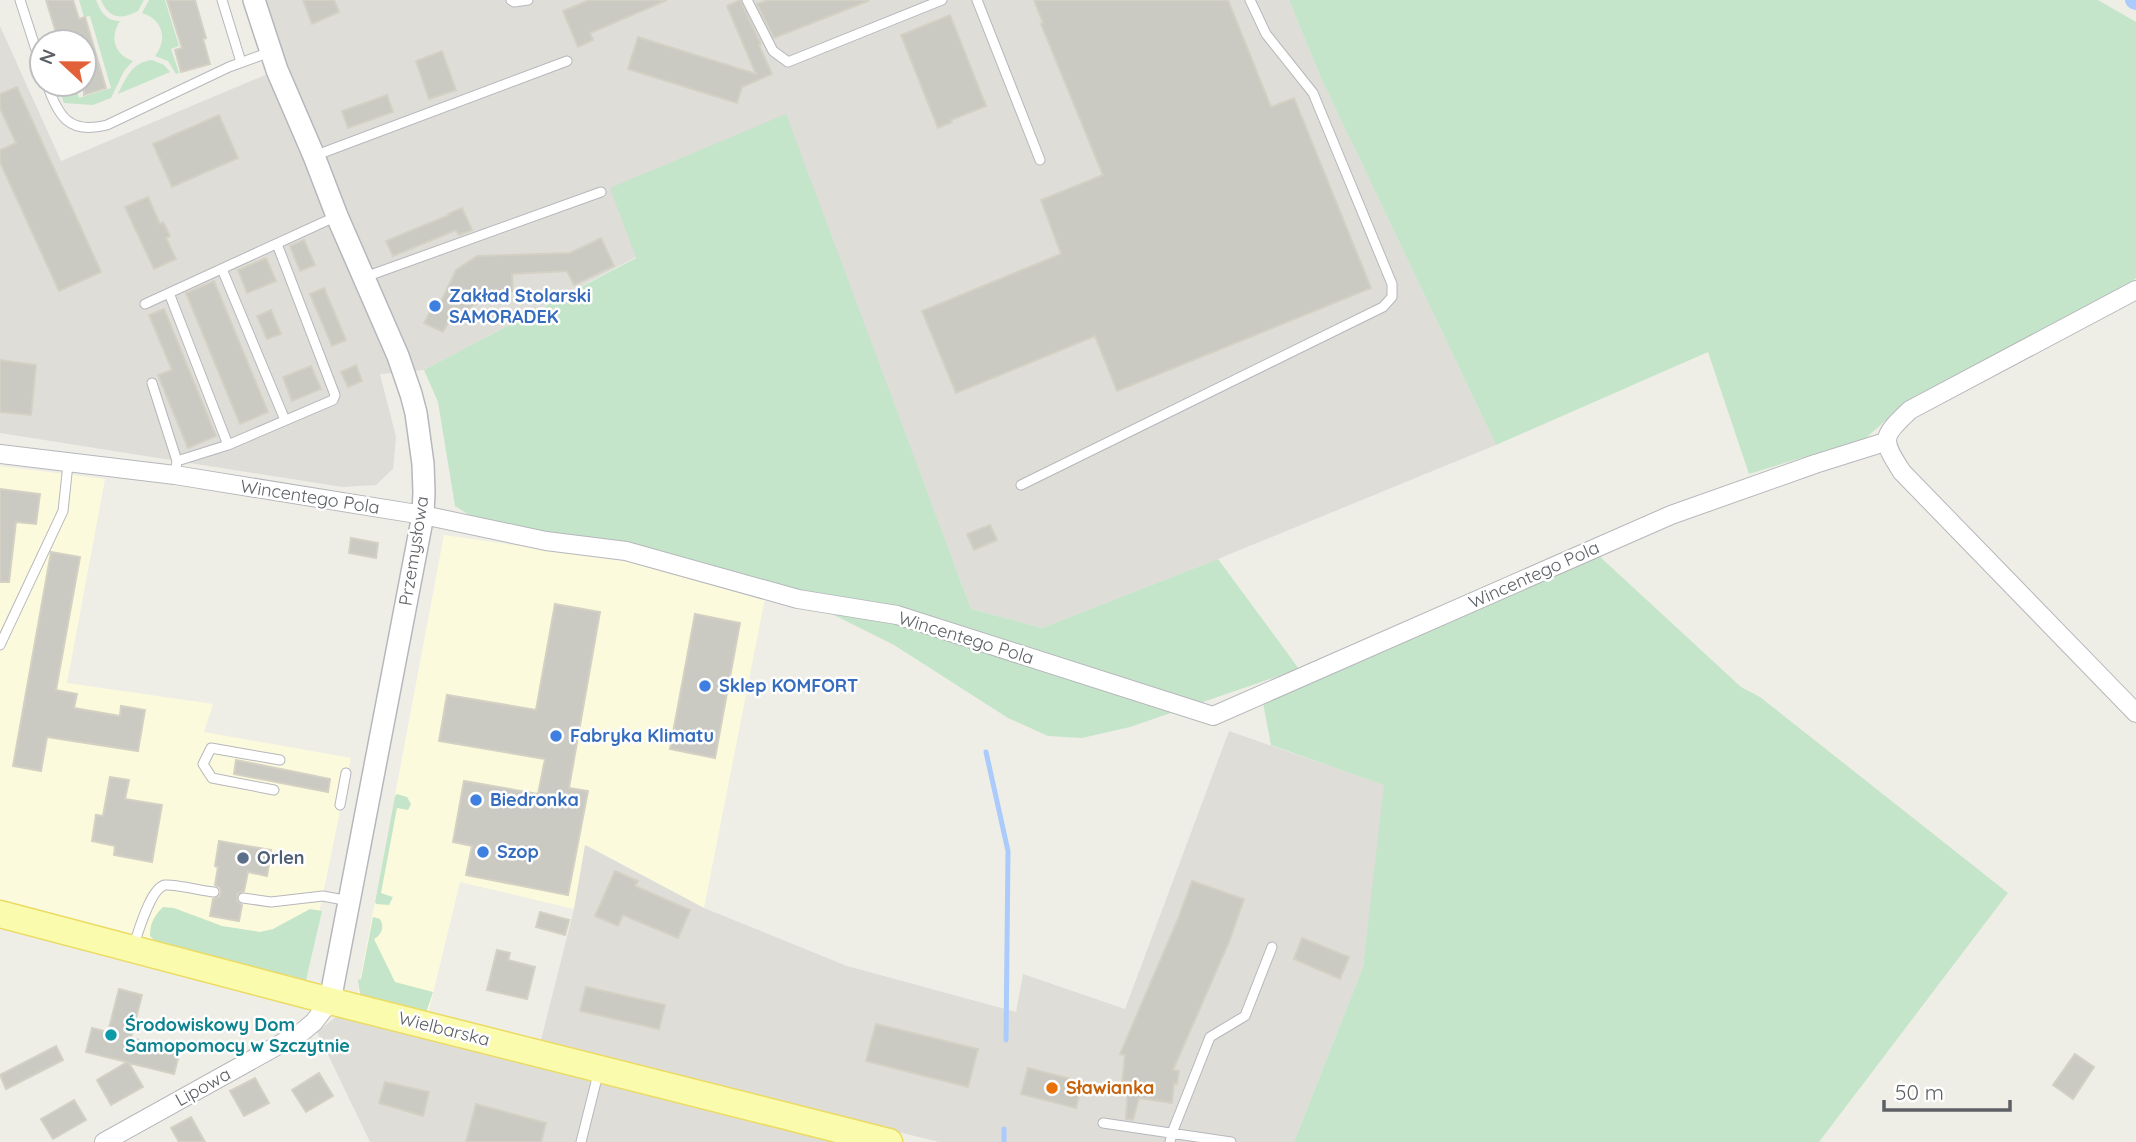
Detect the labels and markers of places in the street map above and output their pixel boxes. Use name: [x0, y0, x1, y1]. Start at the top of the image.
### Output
place label: Zakład Stolarski SAMORADEK: [449, 284, 591, 328]
marker: Zakład Stolarski SAMORADEK: [427, 298, 443, 314]
place label: Sklep KOMFORT: [719, 674, 858, 697]
marker: Sklep KOMFORT: [697, 678, 713, 694]
place label: Fabryka Klimatu: [570, 724, 714, 747]
marker: Fabryka Klimatu: [548, 728, 564, 744]
place label: Biedronka: [490, 788, 579, 811]
marker: Biedronka: [468, 792, 484, 808]
place label: Szop: [497, 840, 539, 863]
marker: Szop: [475, 844, 491, 860]
place label: Orlen: [257, 846, 305, 869]
marker: Orlen: [235, 850, 251, 866]
place label: Środowiskowy Dom Samopomocy w Szczytnie: [125, 1013, 350, 1057]
marker: Środowiskowy Dom Samopomocy w Szczytnie: [103, 1027, 119, 1043]
place label: Sławianka: [1066, 1076, 1154, 1099]
marker: Sławianka: [1044, 1080, 1060, 1096]

